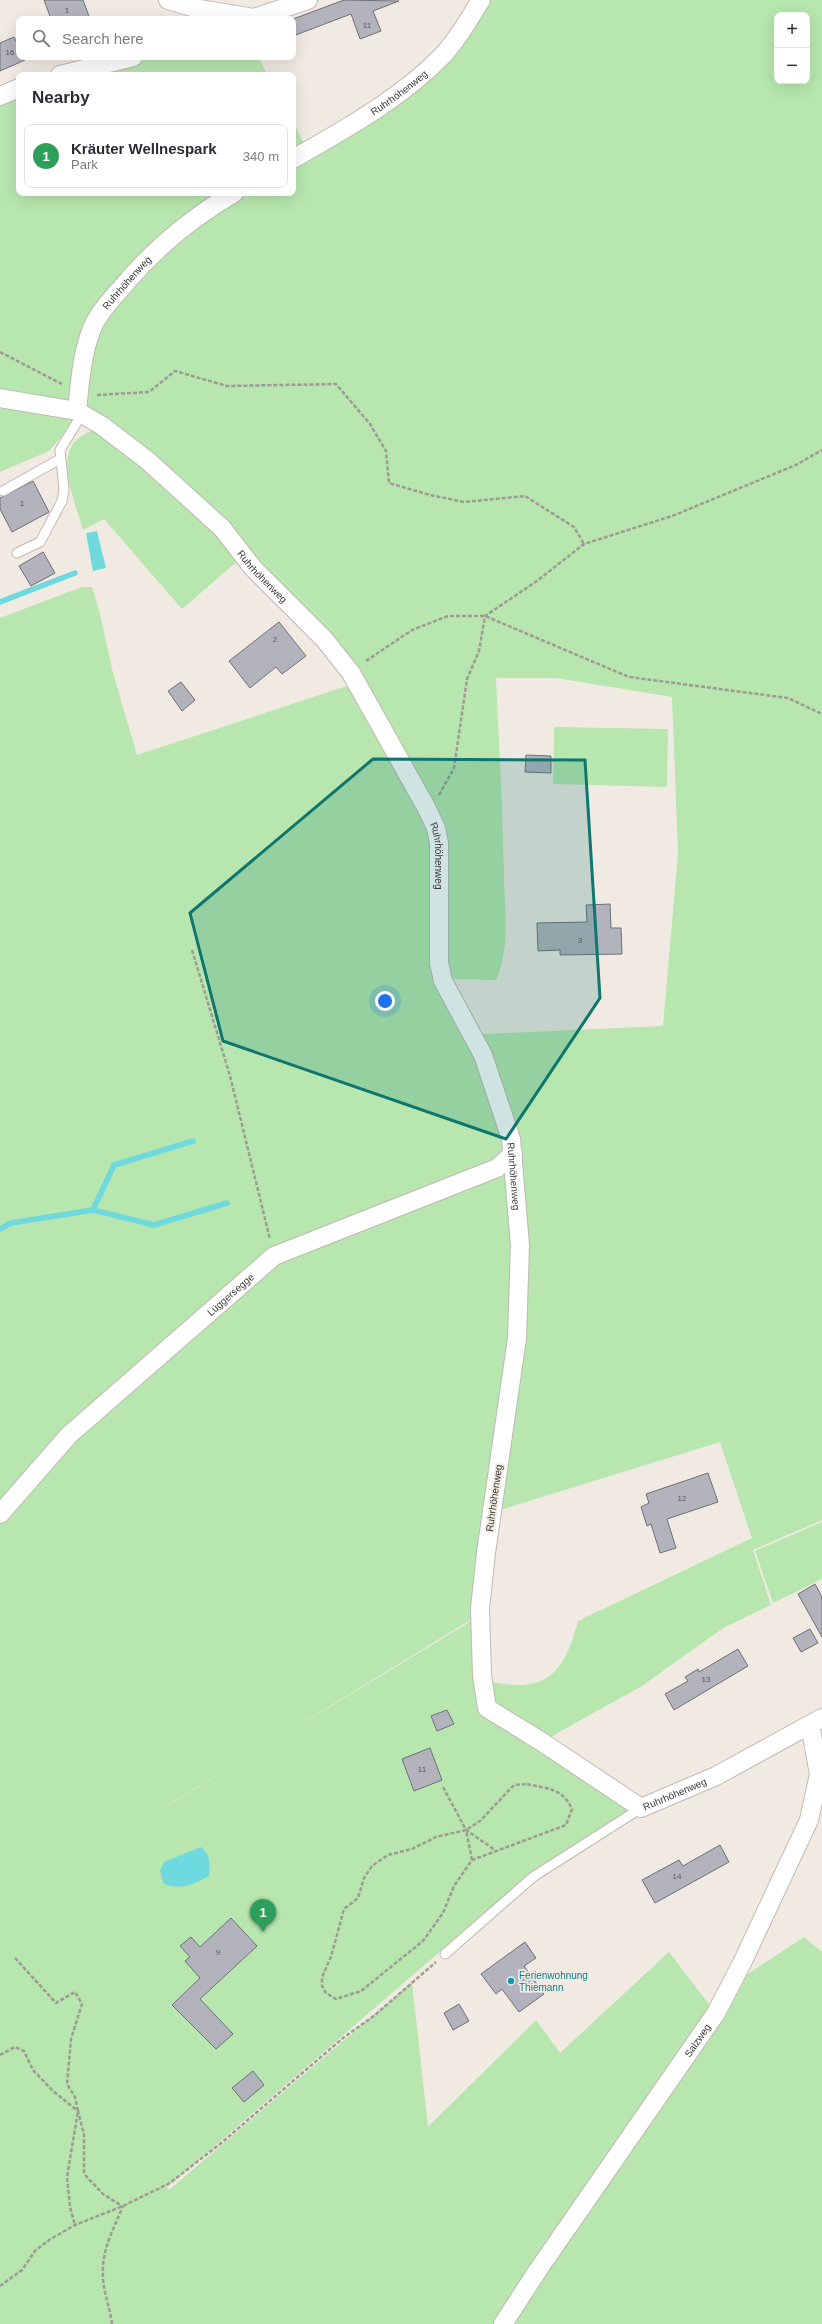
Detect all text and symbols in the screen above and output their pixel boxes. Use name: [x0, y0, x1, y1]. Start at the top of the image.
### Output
house number: 1: [65, 6, 70, 15]
map controls: [774, 12, 810, 84]
button: +: [774, 12, 810, 48]
search box: [16, 16, 296, 60]
house number: 11: [363, 21, 372, 30]
icon: search: [30, 27, 52, 49]
text: Search here: [62, 30, 144, 47]
house number: 16: [6, 48, 15, 57]
button: −: [774, 48, 810, 84]
street label: Ruhrhöhenweg: [368, 68, 429, 117]
text: Nearby: [32, 88, 90, 107]
text: Kräuter Wellnespark: [71, 140, 217, 157]
text: 1: [42, 149, 50, 164]
text: 340 m: [243, 149, 279, 164]
text: Park: [71, 157, 98, 172]
street label: Ruhrhöhenweg: [100, 253, 153, 311]
house number: 1: [20, 499, 25, 508]
street label: Ruhrhöhenweg: [236, 548, 290, 605]
house number: 2: [273, 635, 278, 644]
street label: Ruhrhöhenweg: [428, 820, 445, 889]
house number: 3: [578, 936, 583, 945]
your location: [375, 991, 395, 1011]
street label: Ruhrhöhenweg: [506, 1142, 523, 1211]
street label: Lüggersegge: [205, 1271, 256, 1318]
street label: Ruhrhöhenweg: [484, 1464, 504, 1532]
house number: 12: [678, 1494, 687, 1503]
house number: 13: [702, 1675, 711, 1684]
house number: 11: [418, 1765, 427, 1774]
street label: Ruhrhöhenweg: [641, 1775, 708, 1812]
house number: 14: [673, 1872, 682, 1881]
pin: 1: [250, 1899, 276, 1932]
house number: 9: [216, 1948, 221, 1957]
place label: Ferienwohnung Thiemann: [519, 1970, 588, 1993]
marker: Ferienwohnung Thiemann: [506, 1976, 516, 1986]
street label: Salzweg: [682, 2021, 713, 2059]

